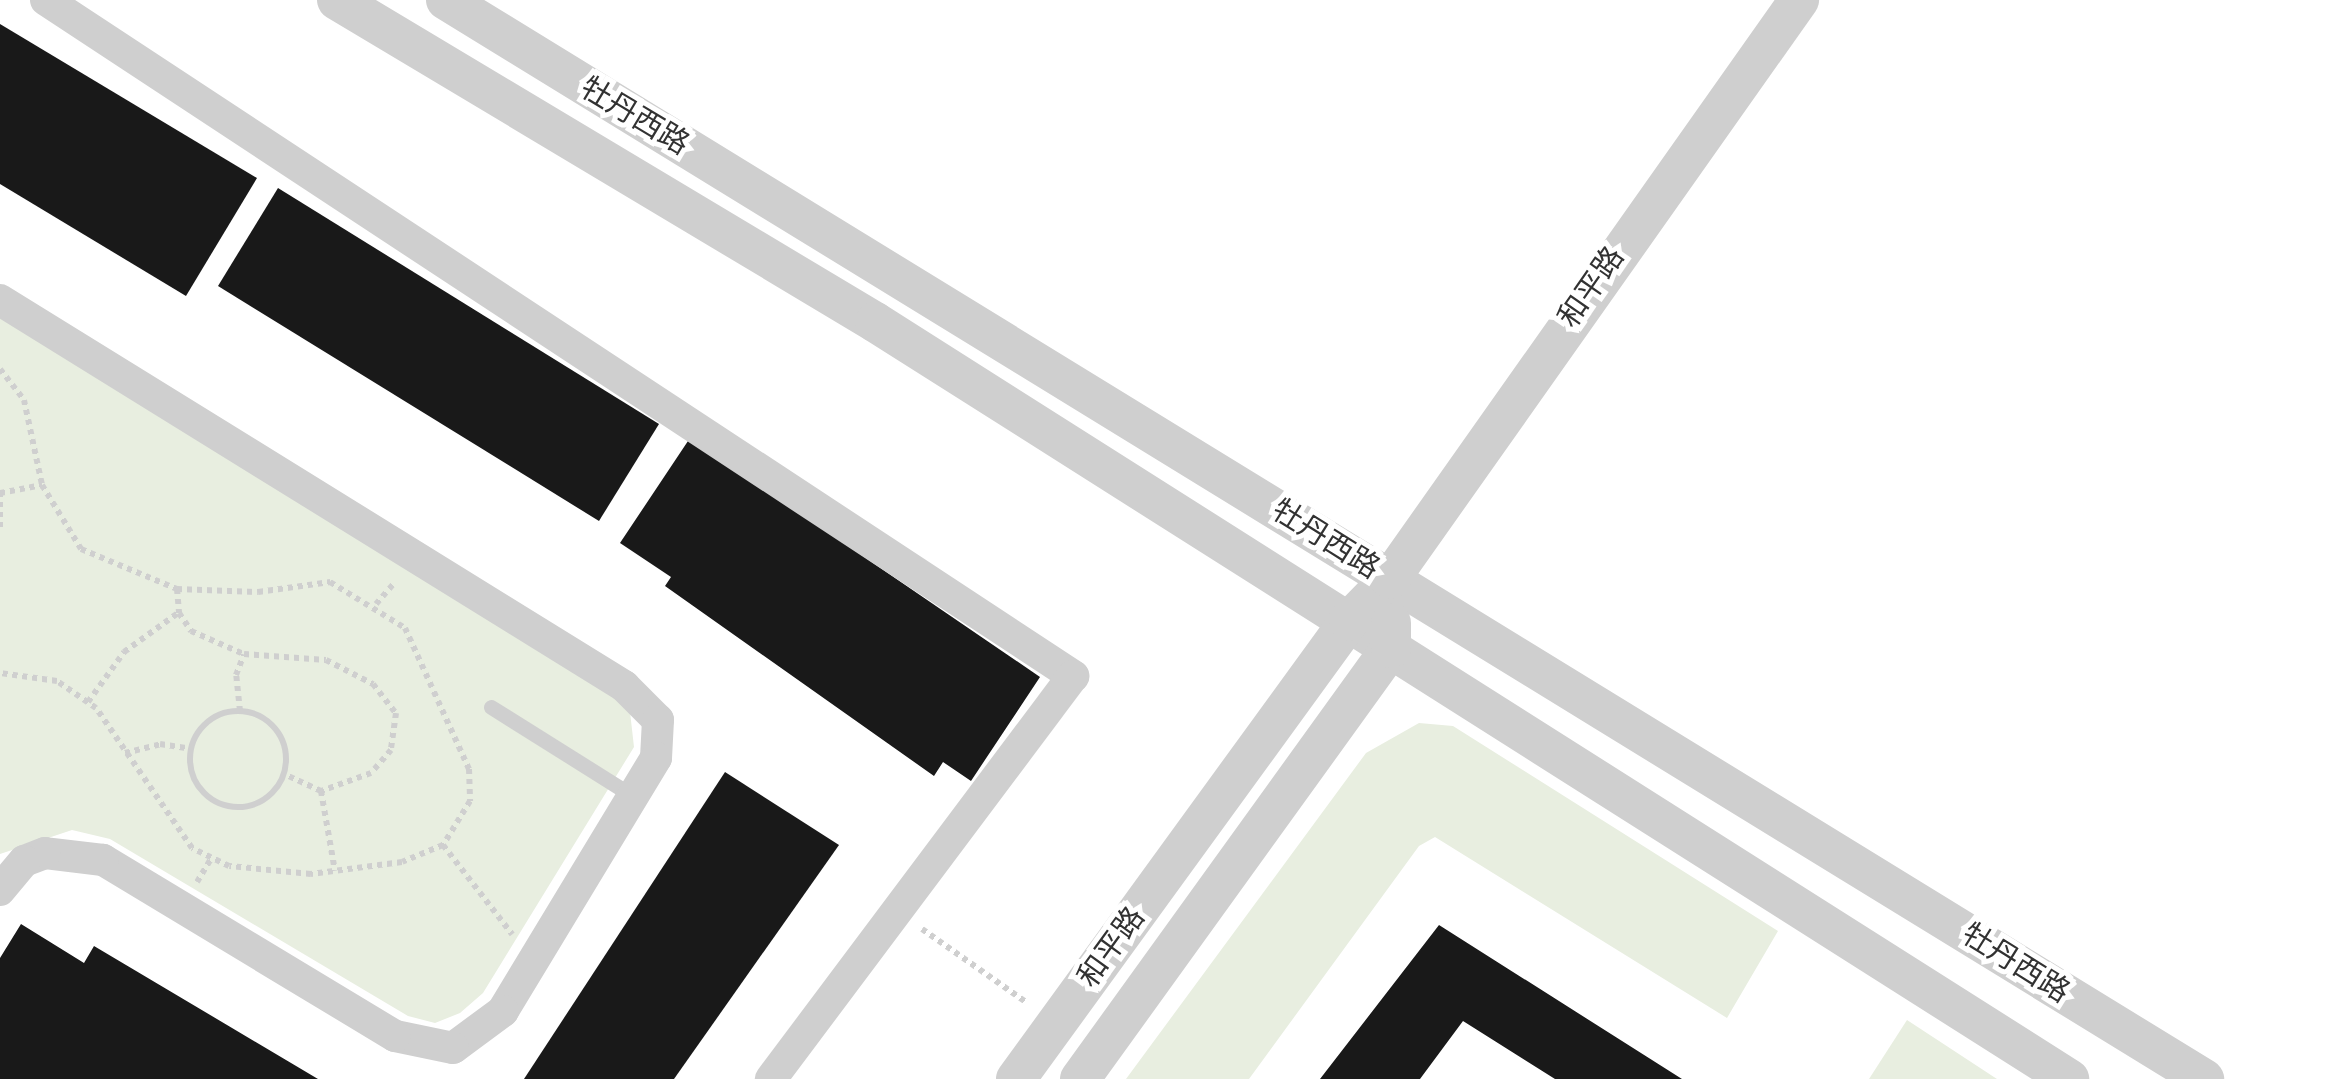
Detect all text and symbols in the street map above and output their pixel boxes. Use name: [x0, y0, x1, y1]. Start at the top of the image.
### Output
street label: 牡丹西路: [574, 70, 696, 162]
street label: 和平路: [1550, 240, 1632, 334]
street label: 牡丹西路: [1266, 492, 1386, 586]
street label: 和平路: [1070, 900, 1152, 994]
street label: 牡丹西路: [1956, 916, 2076, 1010]

